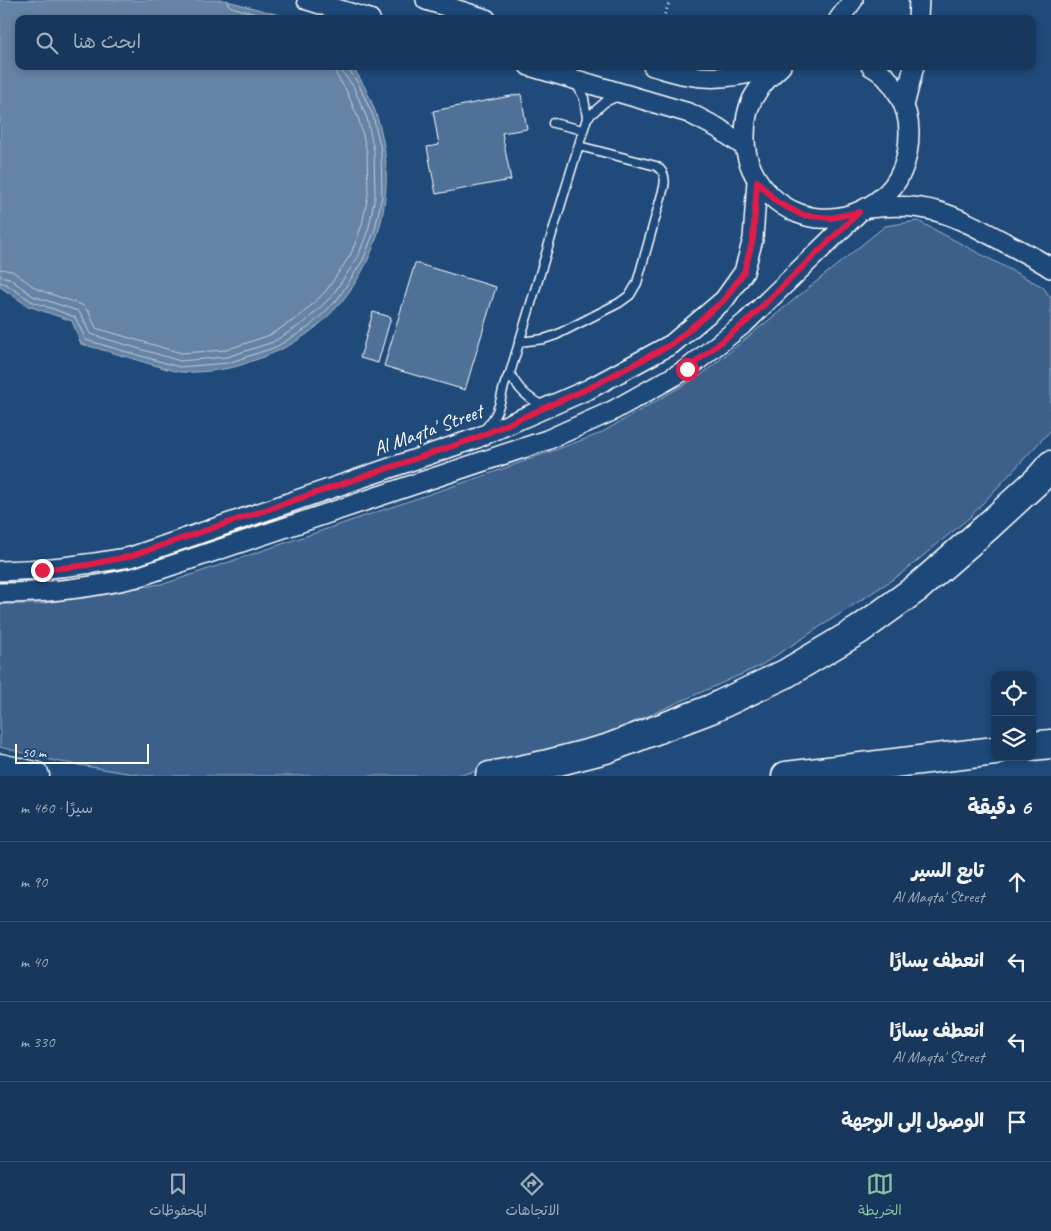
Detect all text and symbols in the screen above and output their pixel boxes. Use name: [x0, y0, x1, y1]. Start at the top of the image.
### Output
search box: [15, 15, 1036, 70]
icon: search: [33, 29, 61, 57]
text: ابحث هنا: [73, 30, 141, 54]
route start: [676, 358, 699, 381]
street label: Al Maqta' Street: [370, 398, 489, 461]
route end: [31, 559, 54, 582]
map controls: [991, 671, 1036, 761]
button: locate: [991, 671, 1036, 716]
button: layers: [991, 716, 1036, 761]
scale bar: [15, 741, 149, 764]
text: 50 m: [22, 744, 46, 761]
text: 6 دقيقة: [968, 794, 1031, 820]
text: سيرًا · 460 m: [20, 798, 93, 818]
text: تابع السير: [912, 859, 984, 883]
icon: ahead: [1003, 868, 1031, 896]
text: 90 m: [20, 872, 47, 892]
text: Al Maqta' Street: [893, 887, 984, 907]
icon: left: [1003, 948, 1031, 976]
text: انعطف يسارًا: [890, 949, 984, 973]
text: 40 m: [20, 952, 47, 972]
text: انعطف يسارًا: [890, 1019, 984, 1043]
icon: left: [1003, 1028, 1031, 1056]
text: 330 m: [20, 1032, 54, 1052]
text: Al Maqta' Street: [893, 1047, 984, 1067]
icon: arrive: [1003, 1108, 1031, 1136]
text: الوصول إلى الوجهة: [841, 1109, 984, 1133]
tab: المحفوظات: [149, 1170, 207, 1223]
tab: الاتجاهات: [505, 1170, 560, 1223]
tab: الخريطة: [858, 1170, 902, 1223]

